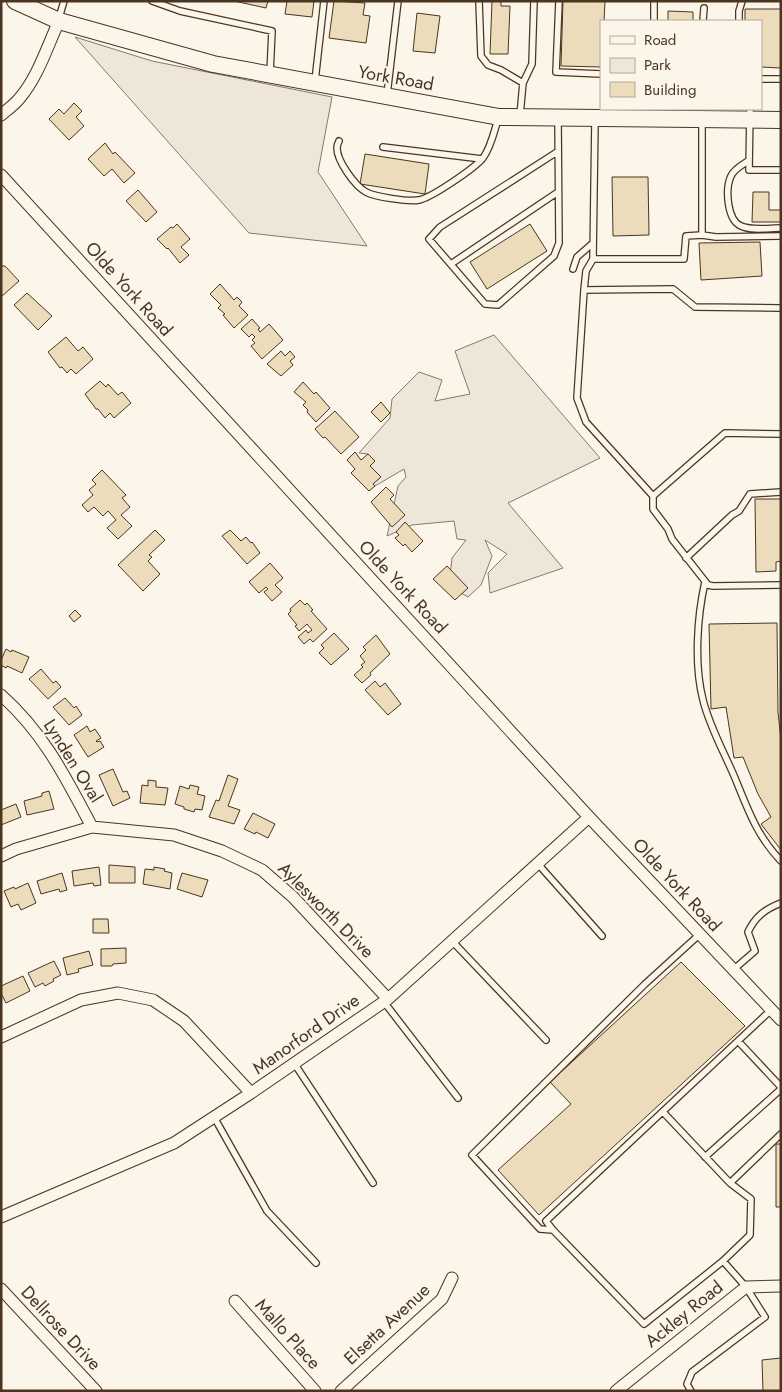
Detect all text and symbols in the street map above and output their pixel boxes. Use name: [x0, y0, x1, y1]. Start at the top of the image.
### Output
legend: [600, 20, 762, 110]
text: Road: [644, 29, 676, 51]
text: Park: [644, 54, 671, 76]
street label: York Road: [356, 59, 436, 97]
text: Building: [644, 79, 696, 101]
street label: Olde York Road: [79, 236, 179, 342]
street label: Olde York Road: [353, 534, 453, 640]
street label: Lynden Oval: [37, 714, 109, 808]
street label: Olde York Road: [627, 832, 727, 938]
street label: Aylesworth Drive: [272, 856, 380, 964]
street label: Manorford Drive: [247, 987, 365, 1081]
street label: Ackley Road: [639, 1274, 729, 1354]
street label: Elsetta Avenue: [338, 1277, 436, 1371]
street label: Dellrose Drive: [15, 1280, 107, 1376]
street label: Mallo Place: [249, 1293, 327, 1375]

